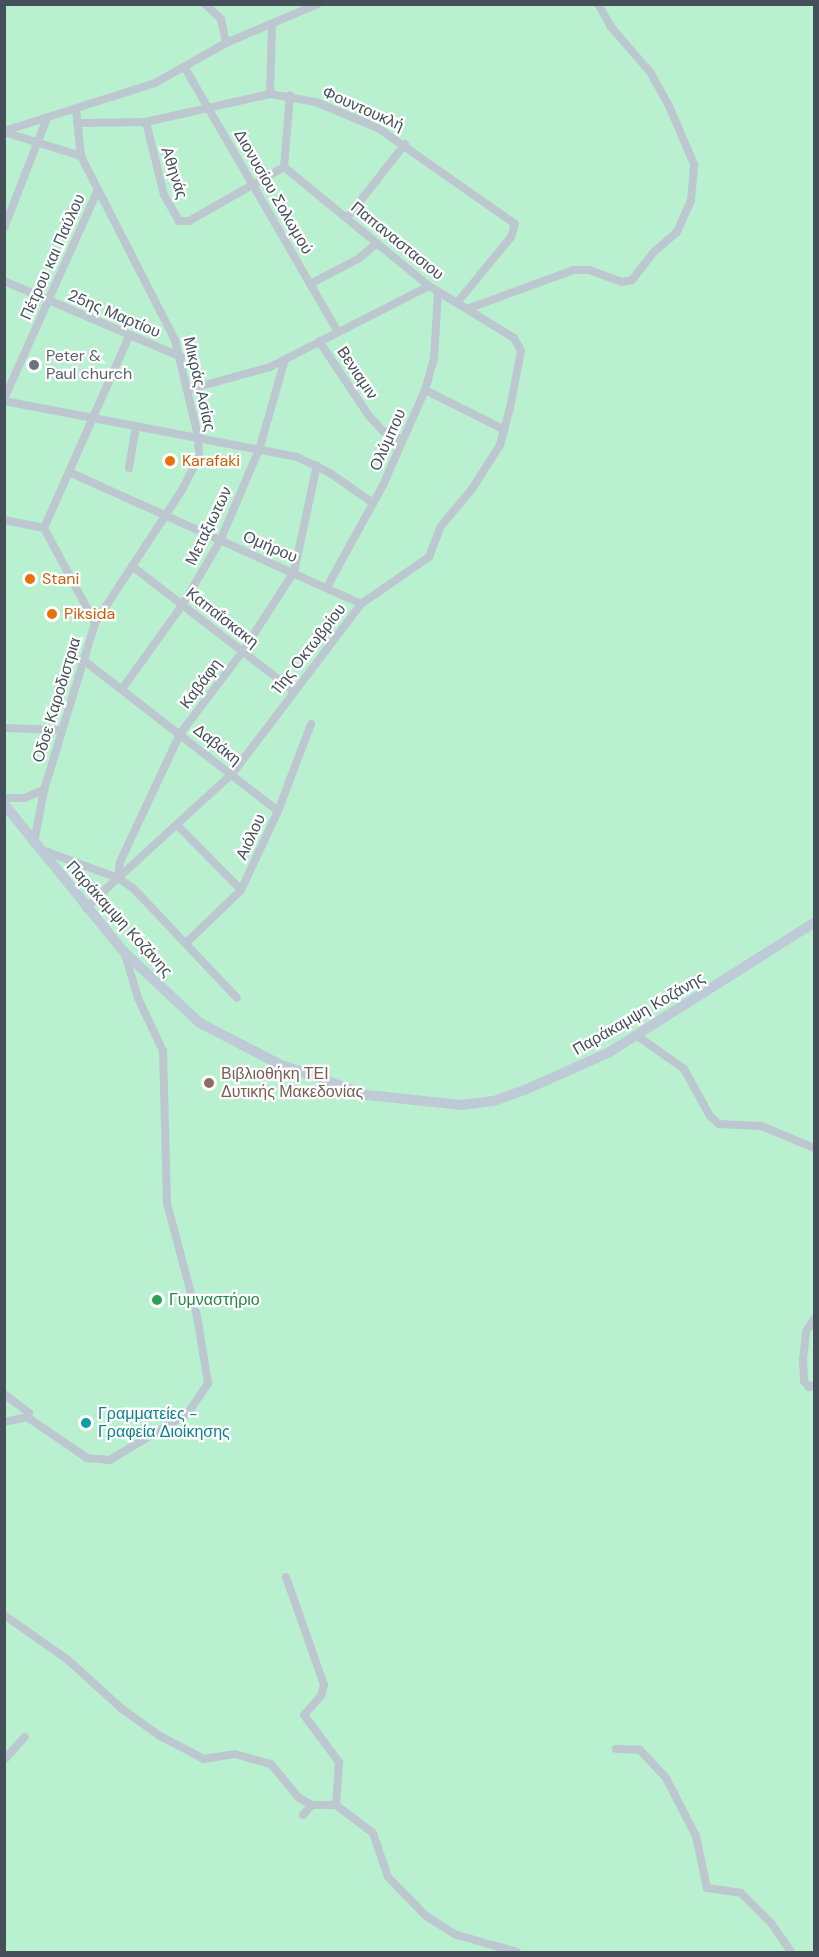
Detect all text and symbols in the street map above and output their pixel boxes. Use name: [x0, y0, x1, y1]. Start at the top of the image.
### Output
street label: Φουντουκλή: [319, 83, 407, 135]
street label: Διονυσίου Σολωμού: [229, 126, 317, 258]
street label: Αθηνάς: [157, 145, 191, 201]
street label: Πέτρου και Παύλου: [17, 191, 89, 323]
street label: Παπαναστασιου: [347, 198, 447, 284]
street label: 25ης Μαρτίου: [65, 286, 163, 342]
street label: Μικράς Ασίας: [179, 335, 219, 433]
street label: Βενιαμιν: [332, 343, 382, 403]
place label: Peter & Paul church: [46, 346, 132, 384]
marker: Peter & Paul church: [27, 358, 41, 372]
street label: Ολύμπου: [366, 406, 410, 474]
place label: Karafaki: [182, 451, 240, 471]
marker: Karafaki: [163, 454, 177, 468]
street label: Μεταξιωτων: [182, 483, 236, 569]
street label: Ομήρου: [240, 527, 300, 567]
place label: Stani: [42, 569, 79, 589]
marker: Stani: [23, 572, 37, 586]
street label: Καπαΐσκακη: [182, 584, 262, 652]
street label: 11ης Οκτωβρίου: [268, 600, 350, 698]
place label: Piksida: [64, 604, 115, 624]
marker: Piksida: [45, 607, 59, 621]
street label: Oδοε Καροδιστρια: [29, 635, 85, 765]
street label: Καβάφη: [176, 655, 226, 713]
street label: Δαβάκη: [189, 720, 245, 770]
street label: Αιόλου: [232, 811, 270, 863]
street label: Παράκαμψη Κοζάνης: [62, 857, 176, 981]
street label: Παράκαμψη Κοζάνης: [570, 968, 708, 1060]
place label: Βιβλιοθήκη ΤΕΙ Δυτικής Μακεδονίας: [221, 1064, 363, 1102]
marker: Βιβλιοθήκη ΤΕΙ Δυτικής Μακεδονίας: [202, 1076, 216, 1090]
place label: Γυμναστήριο: [169, 1290, 260, 1310]
marker: Γυμναστήριο: [150, 1293, 164, 1307]
place label: Γραμματείες - Γραφεία Διοίκησης: [98, 1404, 230, 1442]
marker: Γραμματείες - Γραφεία Διοίκησης: [79, 1416, 93, 1430]

